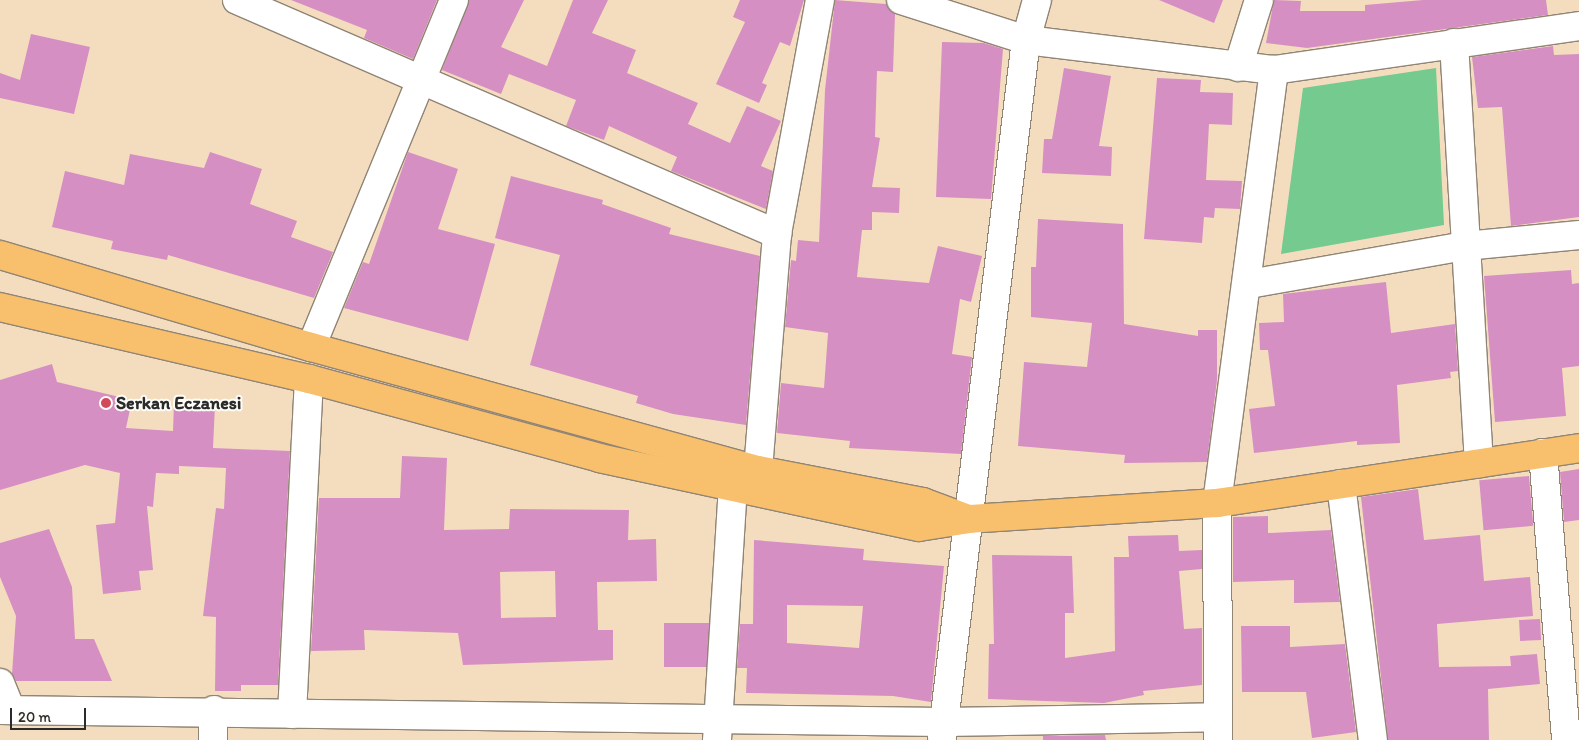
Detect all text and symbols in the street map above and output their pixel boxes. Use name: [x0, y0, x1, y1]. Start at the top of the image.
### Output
place label: Serkan Eczanesi: [116, 392, 241, 414]
marker: Serkan Eczanesi: [100, 397, 112, 409]
scale bar: [12, 698, 89, 730]
text: 20 m: [18, 708, 51, 726]

